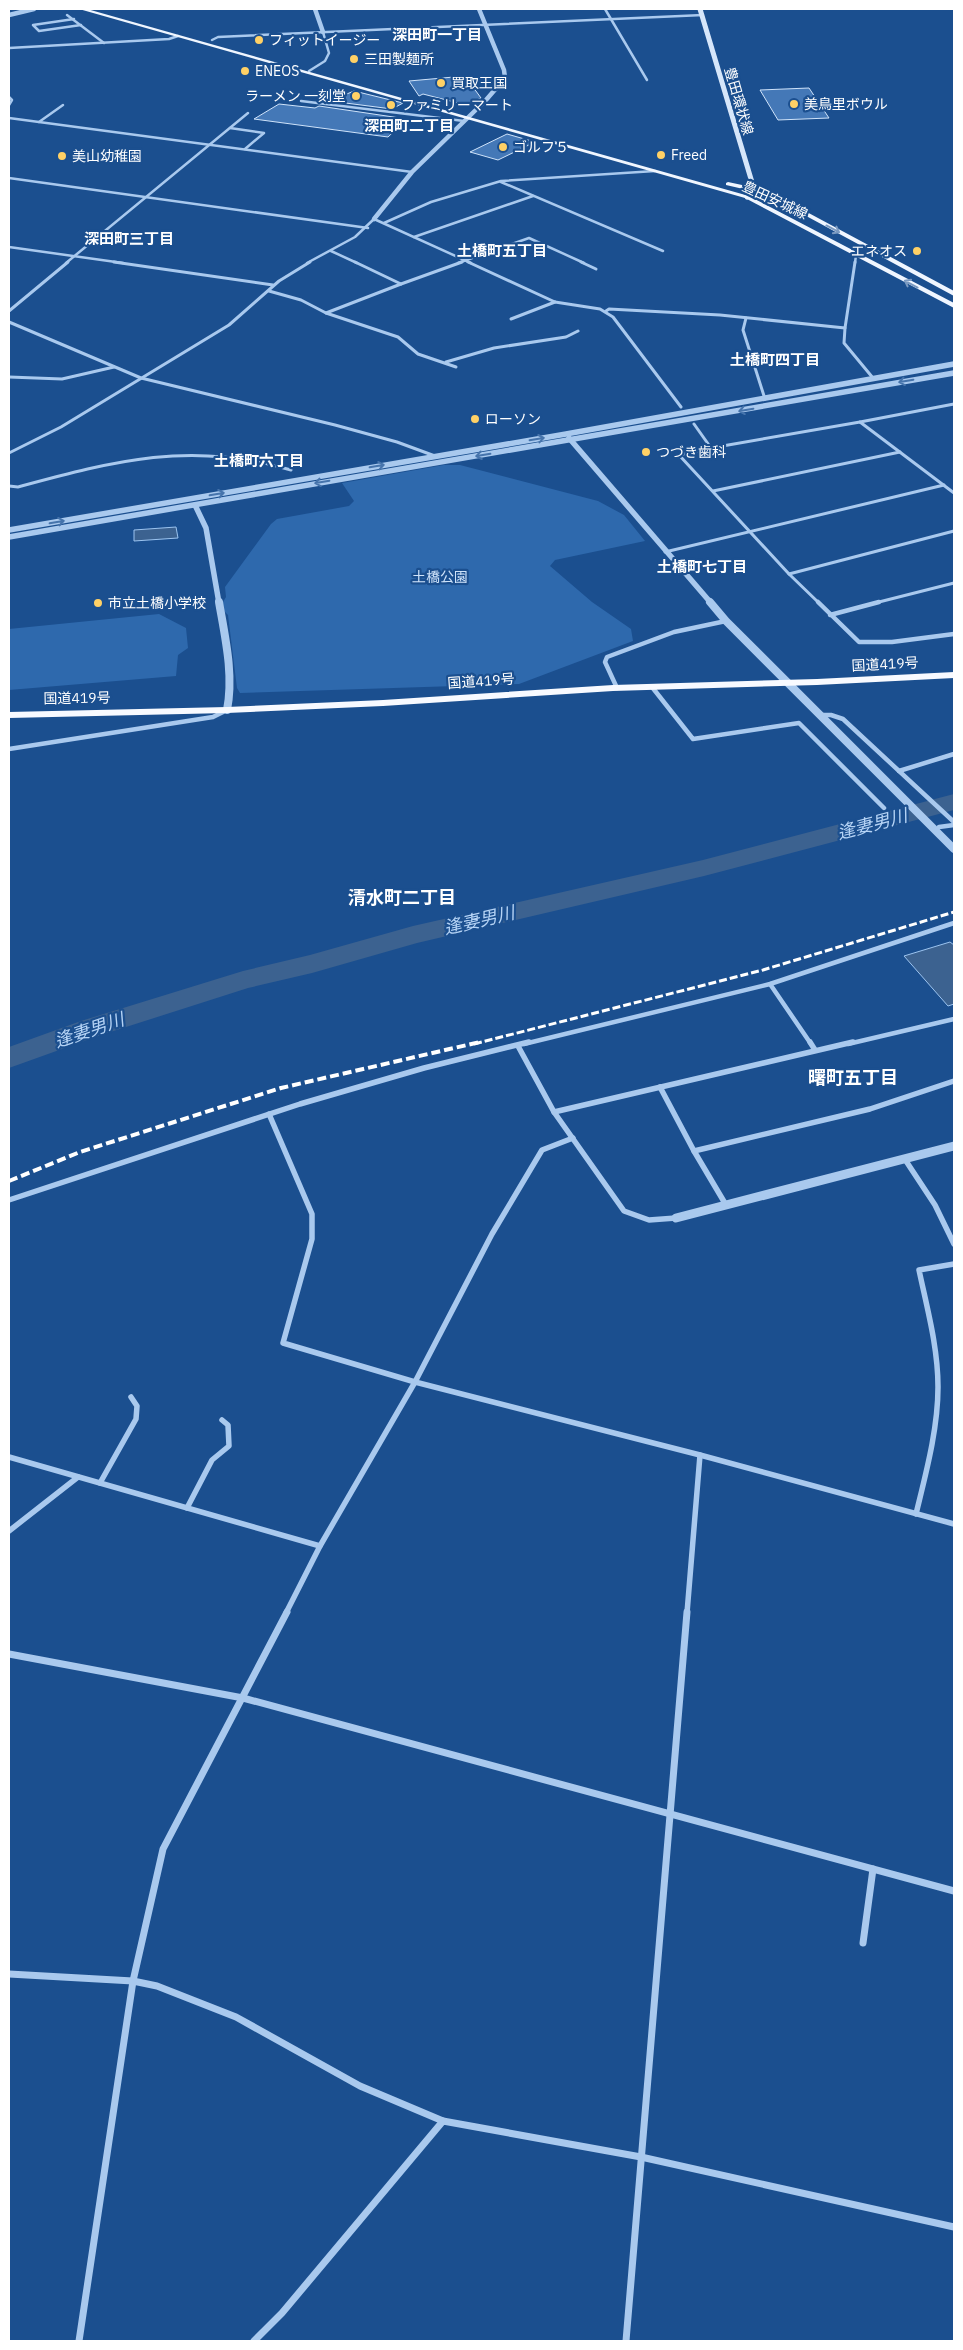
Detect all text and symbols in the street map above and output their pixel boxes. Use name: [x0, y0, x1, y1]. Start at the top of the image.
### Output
district label: 深田町一丁目: [392, 25, 482, 44]
place label: フィットイージー: [269, 31, 380, 49]
marker: フィットイージー: [253, 34, 265, 46]
place label: 三田製麺所: [364, 50, 434, 68]
marker: 三田製麺所: [348, 53, 360, 65]
place label: ENEOS: [255, 62, 299, 80]
marker: ENEOS: [239, 65, 251, 77]
street label: 豊田環状線: [721, 65, 757, 137]
place label: 買取王国: [451, 74, 507, 92]
marker: 買取王国: [435, 77, 447, 89]
place label: ラーメン 一刻堂: [245, 87, 346, 105]
marker: ラーメン 一刻堂: [350, 90, 362, 102]
place label: 美鳥里ボウル: [804, 95, 888, 113]
place label: ファミリーマート: [401, 96, 513, 114]
marker: 美鳥里ボウル: [788, 98, 800, 110]
marker: ファミリーマート: [385, 99, 397, 111]
district label: 深田町二丁目: [364, 116, 454, 135]
place label: ゴルフ５: [513, 138, 569, 156]
marker: ゴルフ５: [497, 141, 509, 153]
place label: Freed: [671, 146, 707, 164]
place label: 美山幼稚園: [72, 147, 142, 165]
marker: Freed: [655, 149, 667, 161]
marker: 美山幼稚園: [56, 150, 68, 162]
street label: 豊田安城線: [739, 177, 811, 223]
one-way arrow: [825, 224, 840, 234]
district label: 深田町三丁目: [84, 229, 174, 248]
district label: 土橋町五丁目: [457, 241, 547, 260]
place label: エネオス: [851, 242, 907, 260]
marker: エネオス: [911, 245, 923, 257]
one-way arrow: [904, 279, 919, 288]
district label: 土橋町四丁目: [730, 350, 820, 369]
one-way arrow: [899, 376, 915, 386]
one-way arrow: [739, 405, 755, 415]
place label: ローソン: [485, 410, 541, 428]
marker: ローソン: [469, 413, 481, 425]
one-way arrow: [529, 433, 545, 443]
place label: つづき歯科: [656, 443, 726, 461]
marker: つづき歯科: [640, 446, 652, 458]
one-way arrow: [475, 450, 491, 460]
district label: 土橋町六丁目: [214, 451, 304, 470]
one-way arrow: [369, 460, 385, 470]
one-way arrow: [315, 478, 331, 488]
one-way arrow: [208, 488, 224, 498]
one-way arrow: [48, 516, 64, 526]
district label: 土橋町七丁目: [657, 557, 747, 576]
park label: 土橋公園: [412, 568, 468, 586]
place label: 市立土橋小学校: [108, 594, 206, 612]
marker: 市立土橋小学校: [92, 597, 104, 609]
street label: 国道419号: [851, 653, 919, 675]
street label: 国道419号: [447, 670, 515, 692]
street label: 国道419号: [43, 688, 111, 708]
water label: 逢妻男川: [834, 803, 912, 844]
district label: 清水町二丁目: [348, 886, 456, 909]
water label: 逢妻男川: [441, 900, 519, 939]
water label: 逢妻男川: [51, 1007, 129, 1053]
district label: 曙町五丁目: [808, 1066, 898, 1089]

